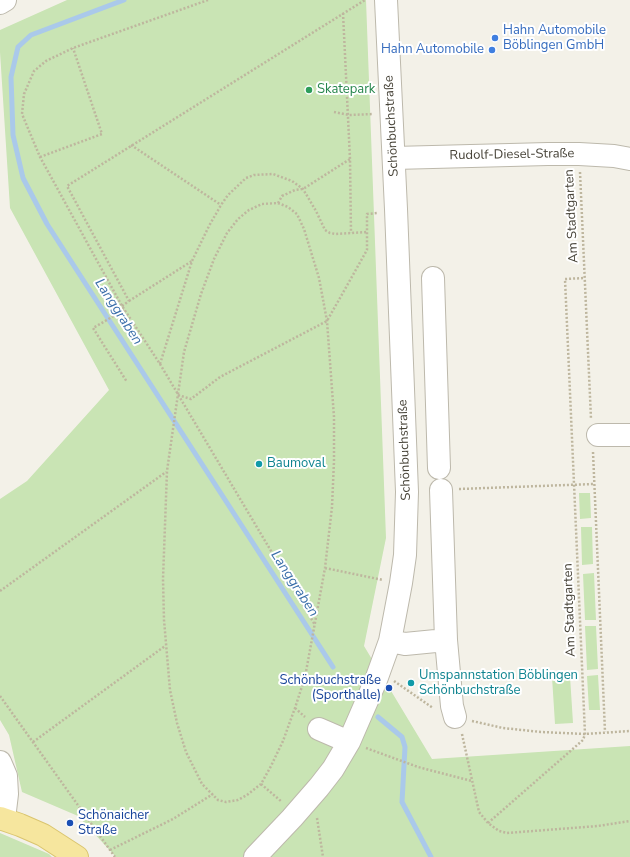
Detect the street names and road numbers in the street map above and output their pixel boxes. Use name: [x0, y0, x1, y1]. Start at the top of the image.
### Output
street label: Schönbuchstraße: [382, 75, 402, 177]
street label: Rudolf-Diesel-Straße: [449, 146, 575, 164]
street label: Am Stadtgarten: [562, 169, 582, 263]
street label: Schönbuchstraße: [395, 399, 415, 501]
street label: Am Stadtgarten: [561, 563, 579, 657]

